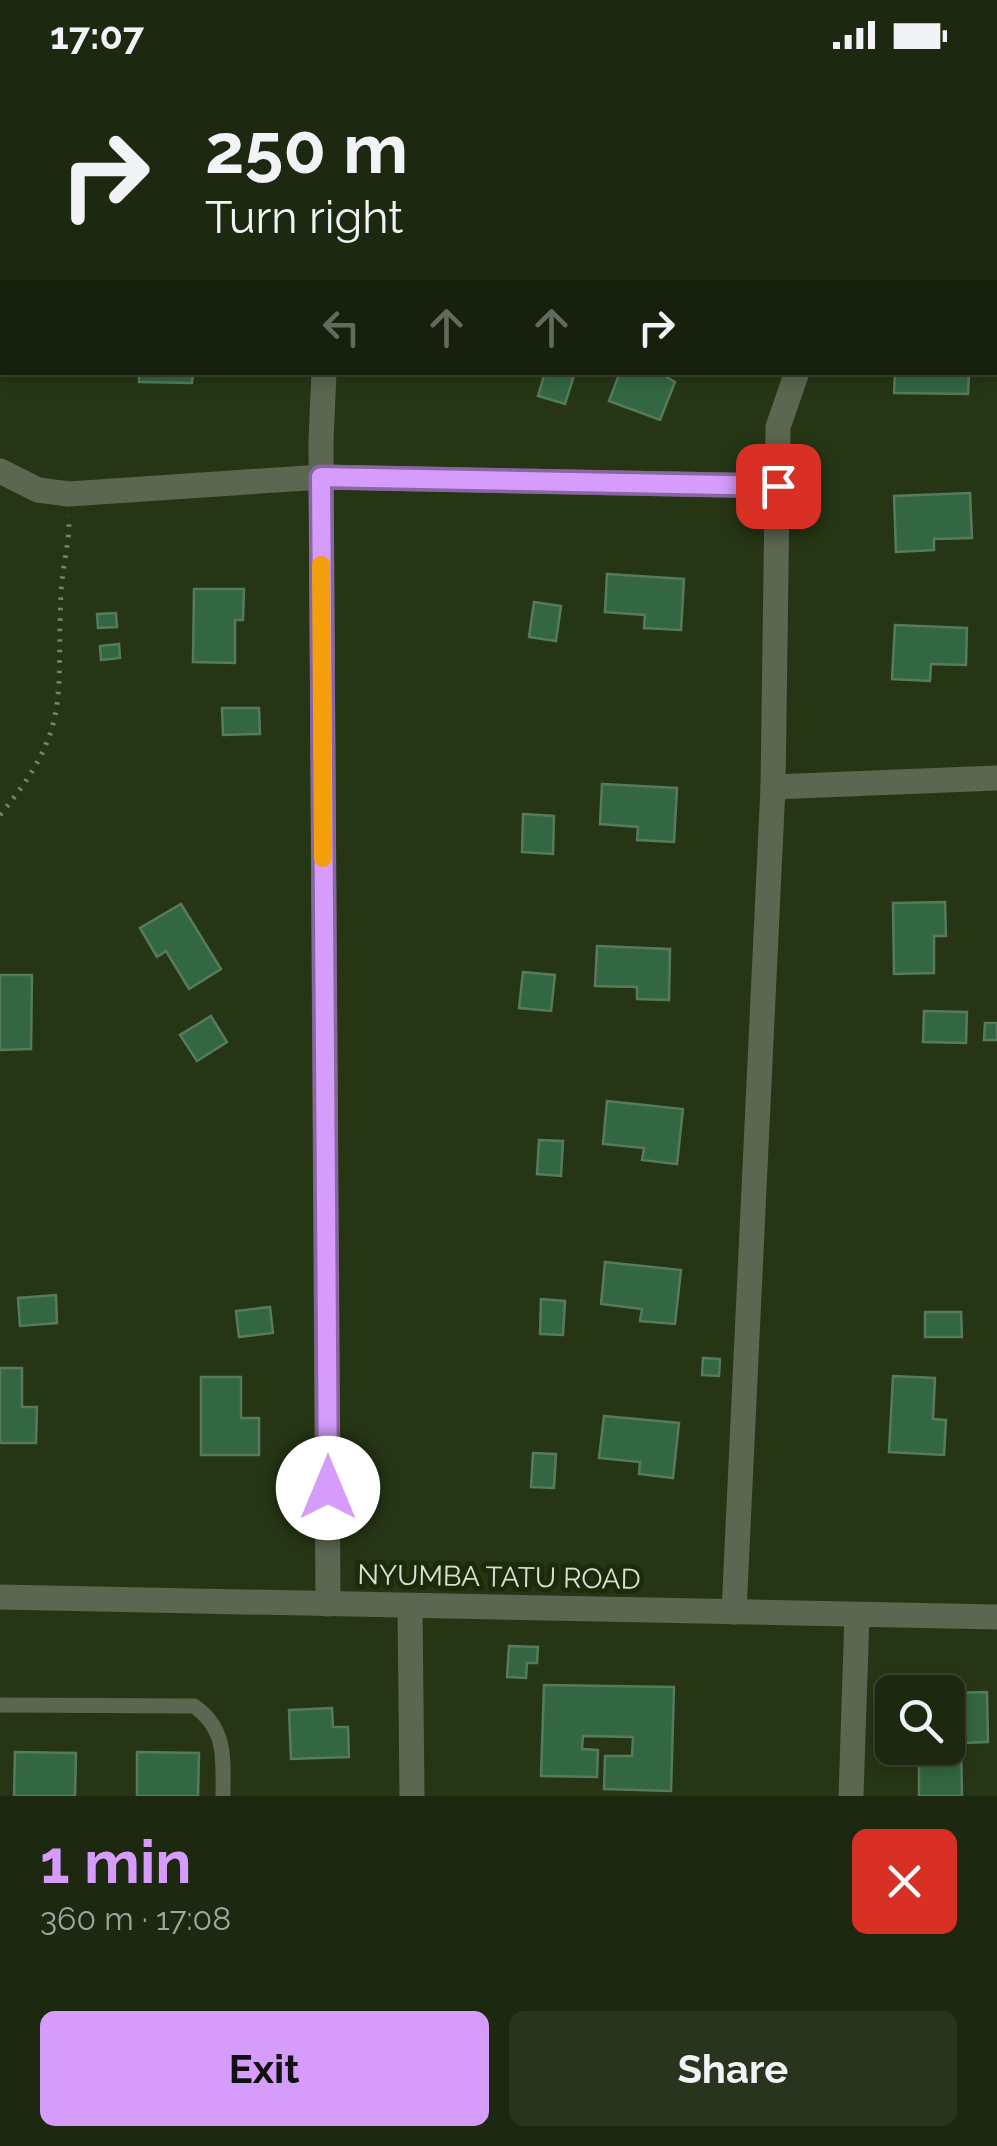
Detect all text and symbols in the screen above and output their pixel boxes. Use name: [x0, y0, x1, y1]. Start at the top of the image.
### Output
text: 17:07: [50, 13, 144, 58]
text: 250 m: [205, 107, 408, 189]
icon: right: [40, 110, 170, 240]
text: Turn right: [205, 191, 403, 244]
icon: left: [314, 300, 369, 355]
icon: ahead: [419, 300, 474, 355]
icon: ahead: [524, 300, 579, 355]
icon: right: [629, 300, 684, 355]
pin: [736, 444, 821, 529]
icon: arrive: [751, 459, 806, 514]
position arrow: [276, 1436, 380, 1540]
street label: NYUMBA TATU ROAD: [357, 1558, 641, 1596]
map controls: [875, 1675, 965, 1765]
button: search: [875, 1675, 965, 1765]
text: 1 min: [40, 1827, 191, 1897]
button: close: [852, 1829, 957, 1934]
text: 360 m · 17:08: [40, 1900, 231, 1937]
button: Exit: [40, 2011, 489, 2126]
button: Share: [509, 2011, 957, 2126]

